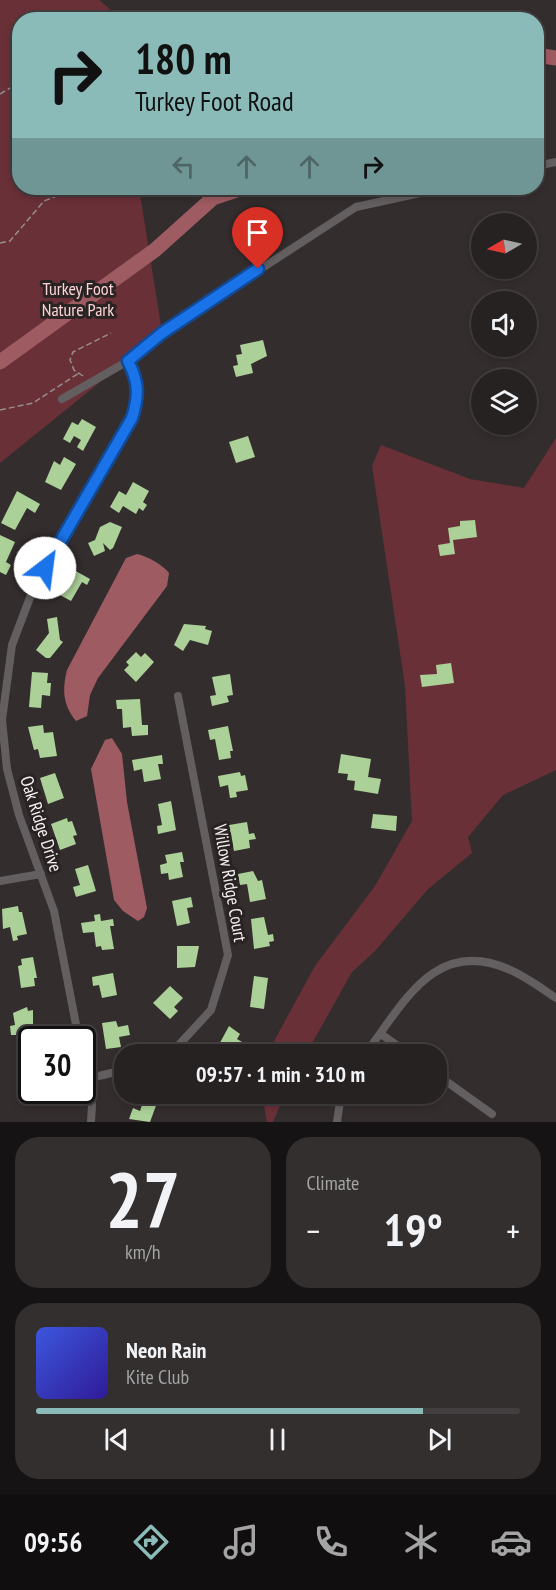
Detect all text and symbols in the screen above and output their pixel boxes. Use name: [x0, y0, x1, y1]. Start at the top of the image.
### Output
text: 180 m: [135, 31, 232, 86]
icon: right: [36, 36, 114, 114]
text: Turkey Foot Road: [135, 84, 294, 118]
icon: left: [167, 150, 200, 183]
icon: ahead: [230, 150, 263, 183]
icon: ahead: [293, 150, 326, 183]
icon: right: [356, 150, 389, 183]
pin: [232, 207, 283, 269]
north arrow: [471, 213, 537, 279]
map controls: [471, 213, 537, 435]
icon: arrive: [241, 216, 274, 249]
park label: Turkey Foot Nature Park: [42, 277, 114, 321]
button: sound: [471, 291, 537, 357]
button: layers: [471, 369, 537, 435]
position arrow: [13.0, 536, 77.0, 600]
street label: Oak Ridge Drive: [15, 773, 68, 875]
street label: Willow Ridge Court: [209, 822, 252, 944]
speed limit sign: 30: [18, 1026, 96, 1104]
text: 09:57 · 1 min · 310 m: [196, 1060, 365, 1088]
text: 27: [105, 1149, 180, 1250]
text: Climate: [307, 1170, 359, 1196]
text: 19°: [384, 1200, 443, 1258]
text: −: [307, 1209, 320, 1252]
text: +: [506, 1209, 520, 1252]
text: km/h: [125, 1239, 160, 1265]
text: Neon Rain: [126, 1336, 206, 1364]
text: Kite Club: [126, 1364, 189, 1390]
icon: previous: [100, 1423, 133, 1456]
icon: pause: [261, 1423, 294, 1456]
icon: next: [423, 1423, 456, 1456]
icon: directions: [130, 1521, 172, 1563]
icon: music: [220, 1521, 262, 1563]
icon: phone: [310, 1521, 352, 1563]
icon: climate: [400, 1521, 442, 1563]
icon: car: [490, 1521, 532, 1563]
text: 09:56: [24, 1525, 82, 1559]

